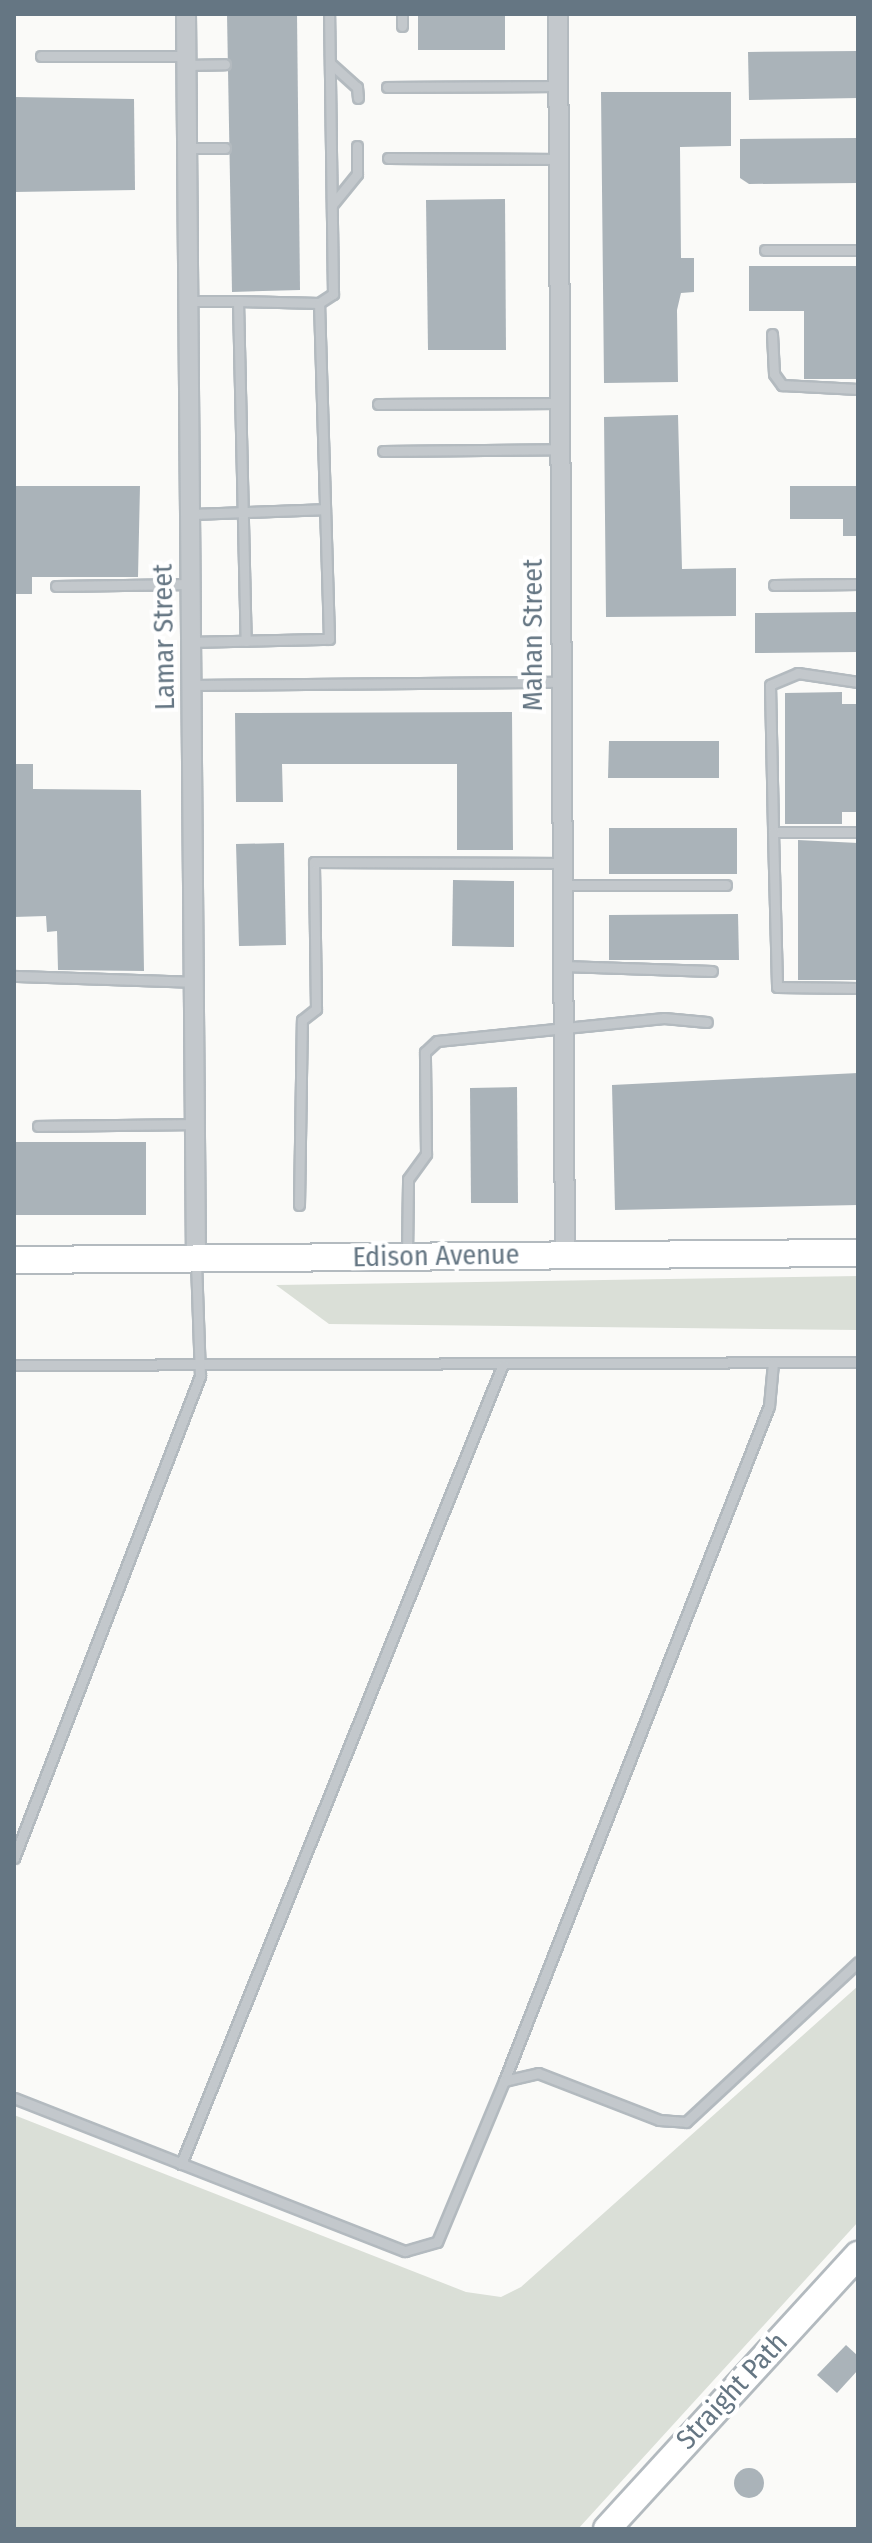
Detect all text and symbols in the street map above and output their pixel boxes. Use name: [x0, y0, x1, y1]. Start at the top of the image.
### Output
street label: Mahan Street: [516, 559, 550, 711]
street label: Lamar Street: [146, 564, 182, 710]
street label: Edison Avenue: [352, 1238, 520, 1274]
street label: Straight Path: [670, 2326, 794, 2456]

